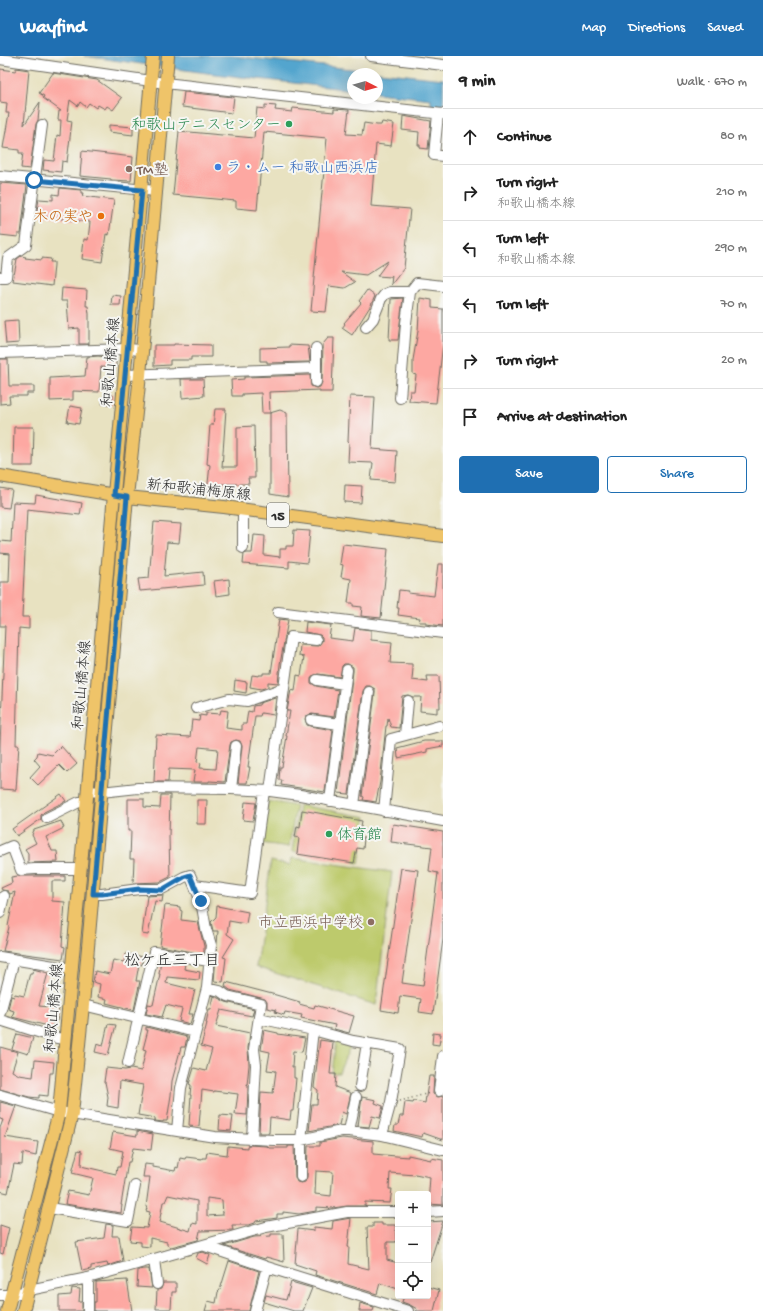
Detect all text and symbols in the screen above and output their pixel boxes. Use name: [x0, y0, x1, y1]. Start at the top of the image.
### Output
text: Wayfind: [20, 17, 86, 40]
text: Map: [582, 20, 606, 37]
text: Directions: [628, 20, 685, 37]
text: Saved: [707, 20, 743, 37]
north arrow: [347, 68, 383, 104]
text: 9 min: [459, 72, 495, 92]
text: Walk · 670 m: [677, 75, 747, 90]
place label: 和歌山テニスセンター: [131, 117, 281, 135]
marker: 和歌山テニスセンター: [284, 119, 294, 129]
icon: ahead: [459, 126, 481, 148]
text: Continue: [497, 128, 551, 146]
text: 80 m: [720, 129, 747, 144]
place label: ラ・ムー 和歌山西浜店: [226, 159, 379, 178]
place label: TM塾: [136, 162, 168, 180]
marker: ラ・ムー 和歌山西浜店: [213, 162, 223, 172]
marker: TM塾: [124, 164, 134, 174]
route start: [25, 171, 43, 189]
text: Turn right: [497, 174, 557, 192]
icon: right: [459, 182, 481, 204]
text: 210 m: [716, 185, 747, 200]
text: 和歌山橋本線: [497, 197, 575, 212]
place label: 木の実や: [33, 208, 93, 227]
marker: 木の実や: [96, 211, 106, 221]
text: Turn left: [497, 230, 548, 248]
icon: left: [459, 238, 481, 260]
text: 290 m: [714, 241, 747, 256]
text: 和歌山橋本線: [497, 253, 575, 268]
icon: left: [459, 294, 481, 316]
text: Turn left: [497, 296, 548, 314]
text: 70 m: [721, 297, 747, 312]
street label: 和歌山橋本線: [98, 316, 125, 408]
icon: right: [459, 350, 481, 372]
text: Turn right: [497, 352, 557, 370]
text: 20 m: [721, 353, 747, 368]
icon: arrive: [459, 406, 481, 428]
text: Arrive at destination: [497, 408, 627, 426]
button: Save: [459, 456, 599, 493]
button: Share: [607, 456, 747, 493]
street label: 新和歌浦梅原線: [146, 476, 252, 505]
road number: 15: [267, 503, 289, 527]
street label: 和歌山橋本線: [69, 639, 96, 731]
place label: 体育館: [337, 826, 382, 845]
marker: 体育館: [324, 829, 334, 839]
route end: [192, 892, 210, 910]
place label: 市立西浜中学校: [258, 914, 363, 933]
marker: 市立西浜中学校: [366, 917, 376, 927]
district label: 松ケ丘三丁目: [124, 952, 220, 972]
street label: 和歌山橋本線: [41, 962, 68, 1054]
map controls: [395, 1191, 431, 1299]
button: +: [395, 1191, 431, 1227]
button: −: [395, 1227, 431, 1263]
button: locate: [395, 1263, 431, 1299]

